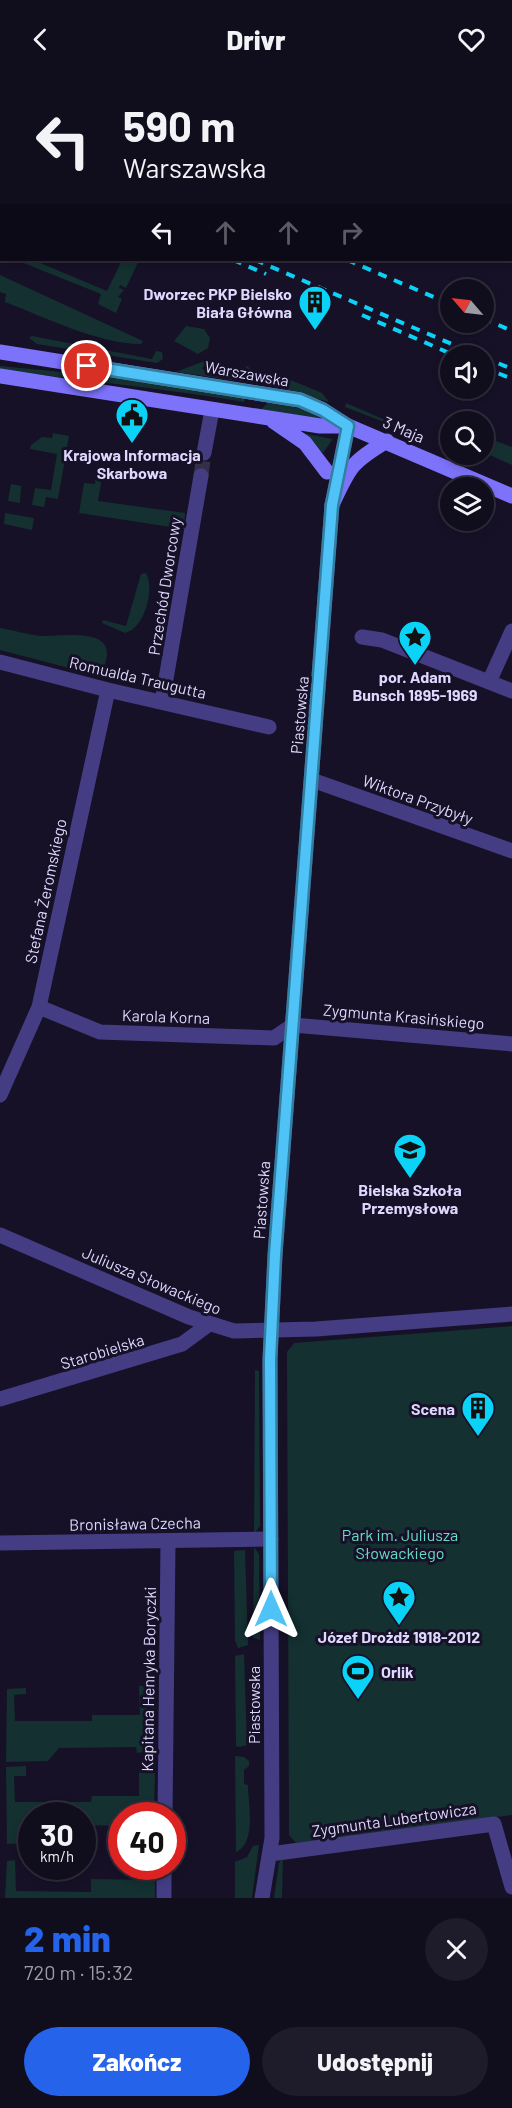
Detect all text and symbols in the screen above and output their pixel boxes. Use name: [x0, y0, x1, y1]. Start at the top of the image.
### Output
icon: back: [24, 23, 57, 56]
text: Drivr: [226, 23, 286, 55]
icon: heart: [455, 23, 488, 56]
text: 590 m: [123, 100, 235, 150]
icon: left: [24, 102, 102, 180]
text: Warszawska: [123, 151, 266, 183]
icon: left: [146, 216, 179, 249]
icon: ahead: [209, 216, 242, 249]
icon: ahead: [272, 216, 305, 249]
icon: right: [335, 216, 368, 249]
north arrow: [440, 279, 494, 333]
map controls: [440, 279, 494, 531]
place label: Dworzec PKP Bielsko Biała Główna: [143, 284, 292, 321]
building icon: Dworzec PKP Bielsko Biała Główna: [297, 284, 333, 331]
pin: [61, 340, 112, 391]
button: sound: [440, 345, 494, 399]
icon: arrive: [70, 349, 103, 382]
street label: Warszawska: [204, 356, 290, 390]
public building icon: Krajowa Informacja Skarbowa: [114, 397, 150, 444]
button: search: [440, 411, 494, 465]
street label: 3 Maja: [380, 412, 428, 446]
place label: Krajowa Informacja Skarbowa: [63, 445, 201, 482]
button: layers: [440, 477, 494, 531]
street label: Przechód Dworcowy: [144, 515, 184, 656]
place icon: por. Adam Bunsch 1895-1969: [397, 619, 433, 666]
street label: Romualda Traugutta: [68, 652, 208, 702]
place label: por. Adam Bunsch 1895-1969: [352, 667, 478, 704]
street label: Piastowska: [286, 675, 312, 755]
street label: Wiktora Przybyły: [360, 770, 476, 828]
street label: Stefana Żeromskiego: [20, 817, 70, 965]
street label: Zygmunta Krasińskiego: [323, 999, 485, 1033]
street label: Karola Korna: [122, 1005, 210, 1027]
school or university icon: Bielska Szkoła Przemysłowa: [392, 1132, 428, 1179]
street label: Piastowska: [249, 1160, 273, 1240]
place label: Bielska Szkoła Przemysłowa: [358, 1180, 462, 1217]
street label: Juliusza Słowackiego: [80, 1242, 224, 1318]
street label: Starobielska: [58, 1329, 146, 1373]
building icon: Scena: [460, 1390, 496, 1437]
place label: Scena: [411, 1399, 455, 1418]
street label: Bronisława Czecha: [69, 1512, 201, 1534]
park label: Park im. Juliusza Słowackiego: [342, 1525, 458, 1562]
position arrow: [239, 1577, 303, 1641]
place icon: Józef Drożdż 1918-2012: [381, 1579, 417, 1626]
street label: Kapitana Henryka Boryczki: [137, 1586, 159, 1772]
place label: Józef Drożdż 1918-2012: [318, 1627, 480, 1646]
sports icon: Orlik: [340, 1653, 376, 1700]
place label: Orlik: [381, 1662, 414, 1681]
street label: Piastowska: [244, 1666, 263, 1744]
street label: Zygmunta Lubertowicza: [310, 1798, 478, 1840]
speed limit sign: 40: [108, 1802, 186, 1880]
text: 30: [40, 1816, 74, 1852]
text: km/h: [40, 1847, 74, 1865]
text: 2 min: [24, 1916, 111, 1959]
button: close: [425, 1918, 488, 1981]
text: 720 m · 15:32: [24, 1960, 133, 1984]
button: Zakończ: [24, 2027, 250, 2096]
button: Udostępnij: [262, 2027, 488, 2096]

